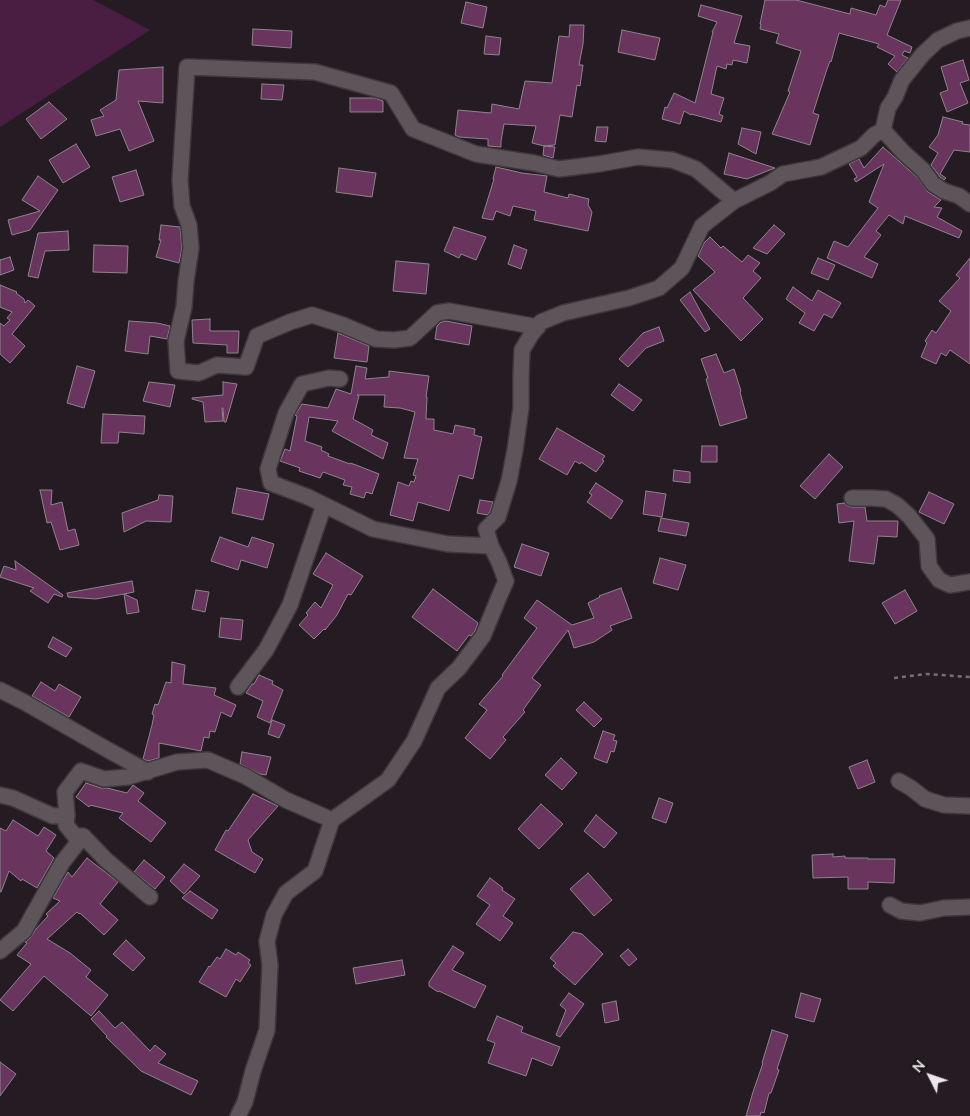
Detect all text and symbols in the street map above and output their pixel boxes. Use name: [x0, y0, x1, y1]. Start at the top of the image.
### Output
north arrow: [905, 1051, 955, 1101]
text: N: [908, 1056, 928, 1075]

